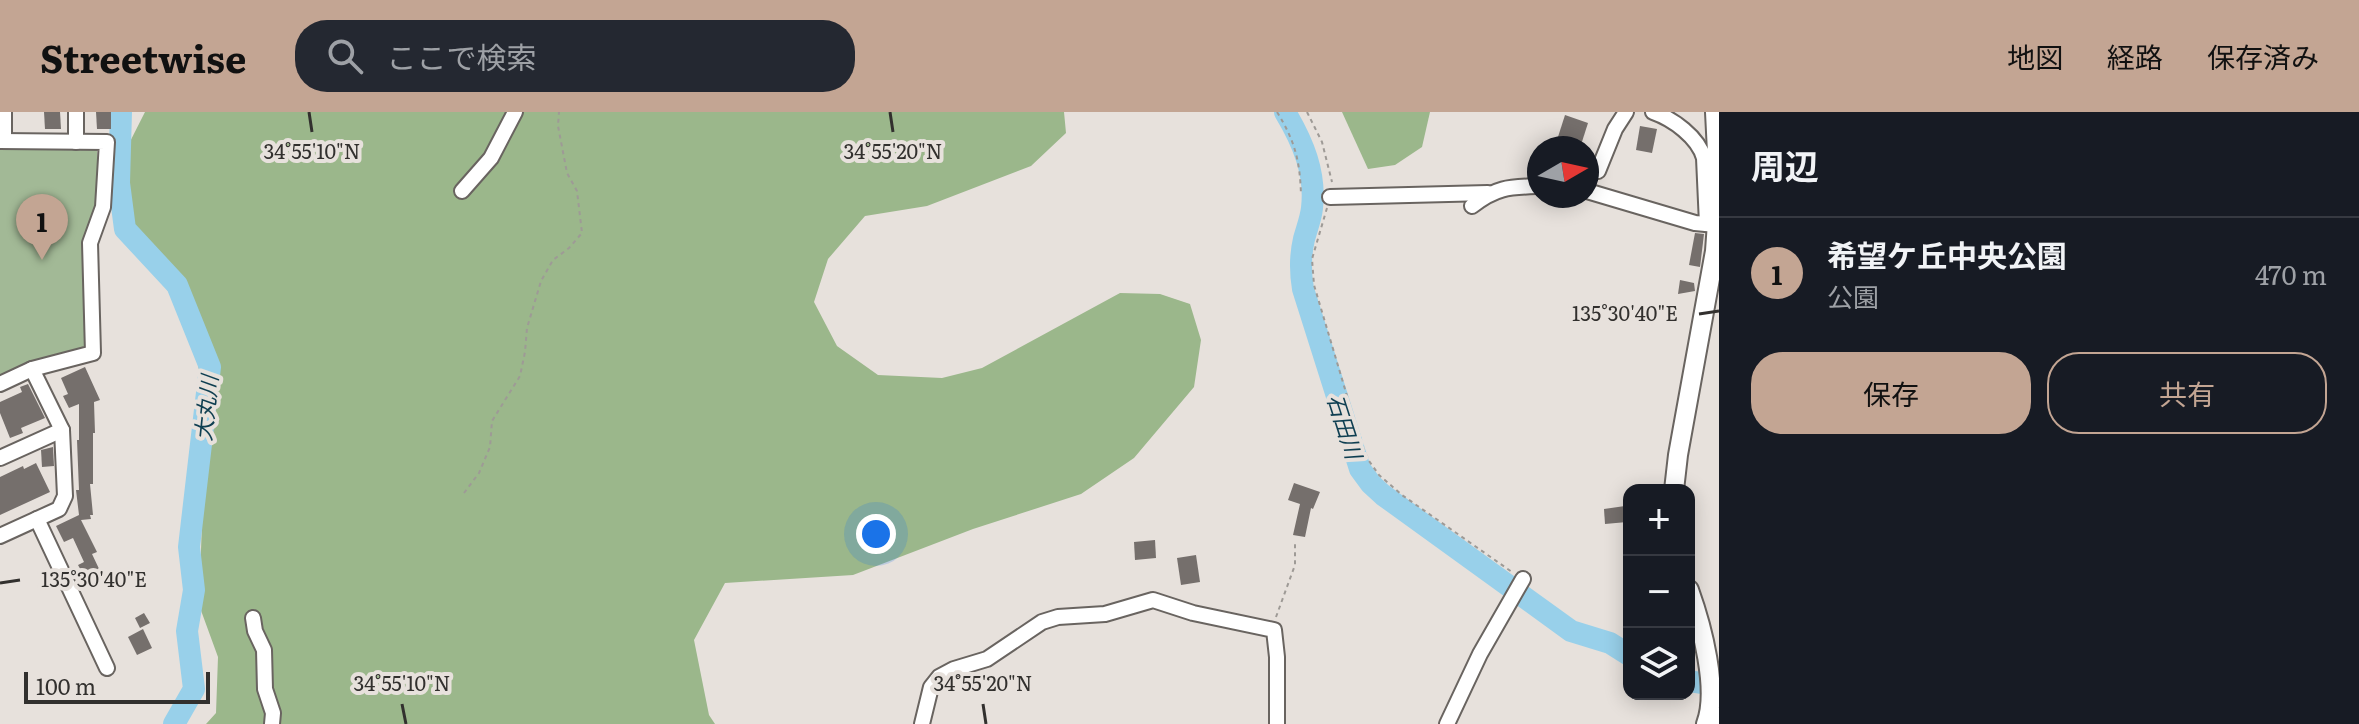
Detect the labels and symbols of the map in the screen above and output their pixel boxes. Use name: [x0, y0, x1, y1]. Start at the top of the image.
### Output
text: 34°55'10"N: [263, 135, 361, 165]
text: 34°55'20"N: [843, 135, 943, 165]
north arrow: [1527, 136, 1599, 208]
pin: 1: [16, 194, 68, 260]
text: 135°30'40"E: [1572, 297, 1678, 327]
water label: 大丸川: [185, 371, 225, 443]
water label: 石田川: [1320, 390, 1373, 464]
your location: [856, 514, 896, 554]
text: 135°30'40"E: [41, 563, 147, 593]
text: 34°55'10"N: [353, 667, 451, 697]
text: 34°55'20"N: [933, 667, 1033, 697]
scale bar: [24, 668, 210, 704]

